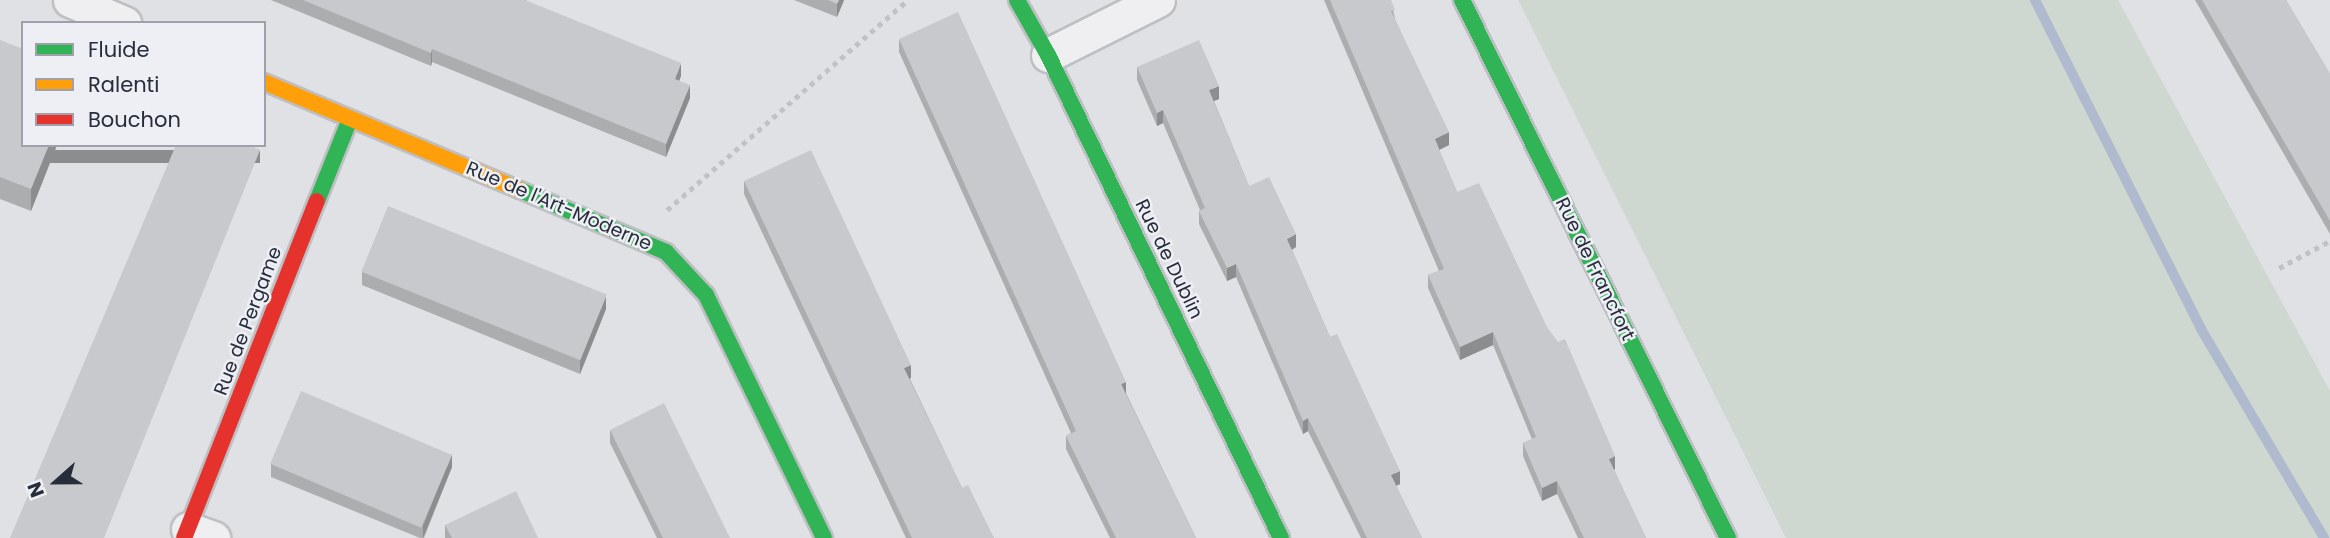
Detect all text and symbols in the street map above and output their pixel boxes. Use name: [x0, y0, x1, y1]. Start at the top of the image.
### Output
legend: [21, 21, 266, 147]
text: Fluide: [88, 35, 150, 64]
text: Ralenti: [88, 70, 159, 99]
text: Bouchon: [88, 105, 181, 134]
street label: Rue de l'Art-Moderne: [463, 157, 655, 255]
street label: Rue de Francfort: [1551, 194, 1639, 344]
street label: Rue de Dublin: [1130, 195, 1208, 323]
street label: Rue de Pergame: [209, 244, 287, 398]
north arrow: [21, 447, 91, 517]
text: N: [21, 478, 51, 501]

